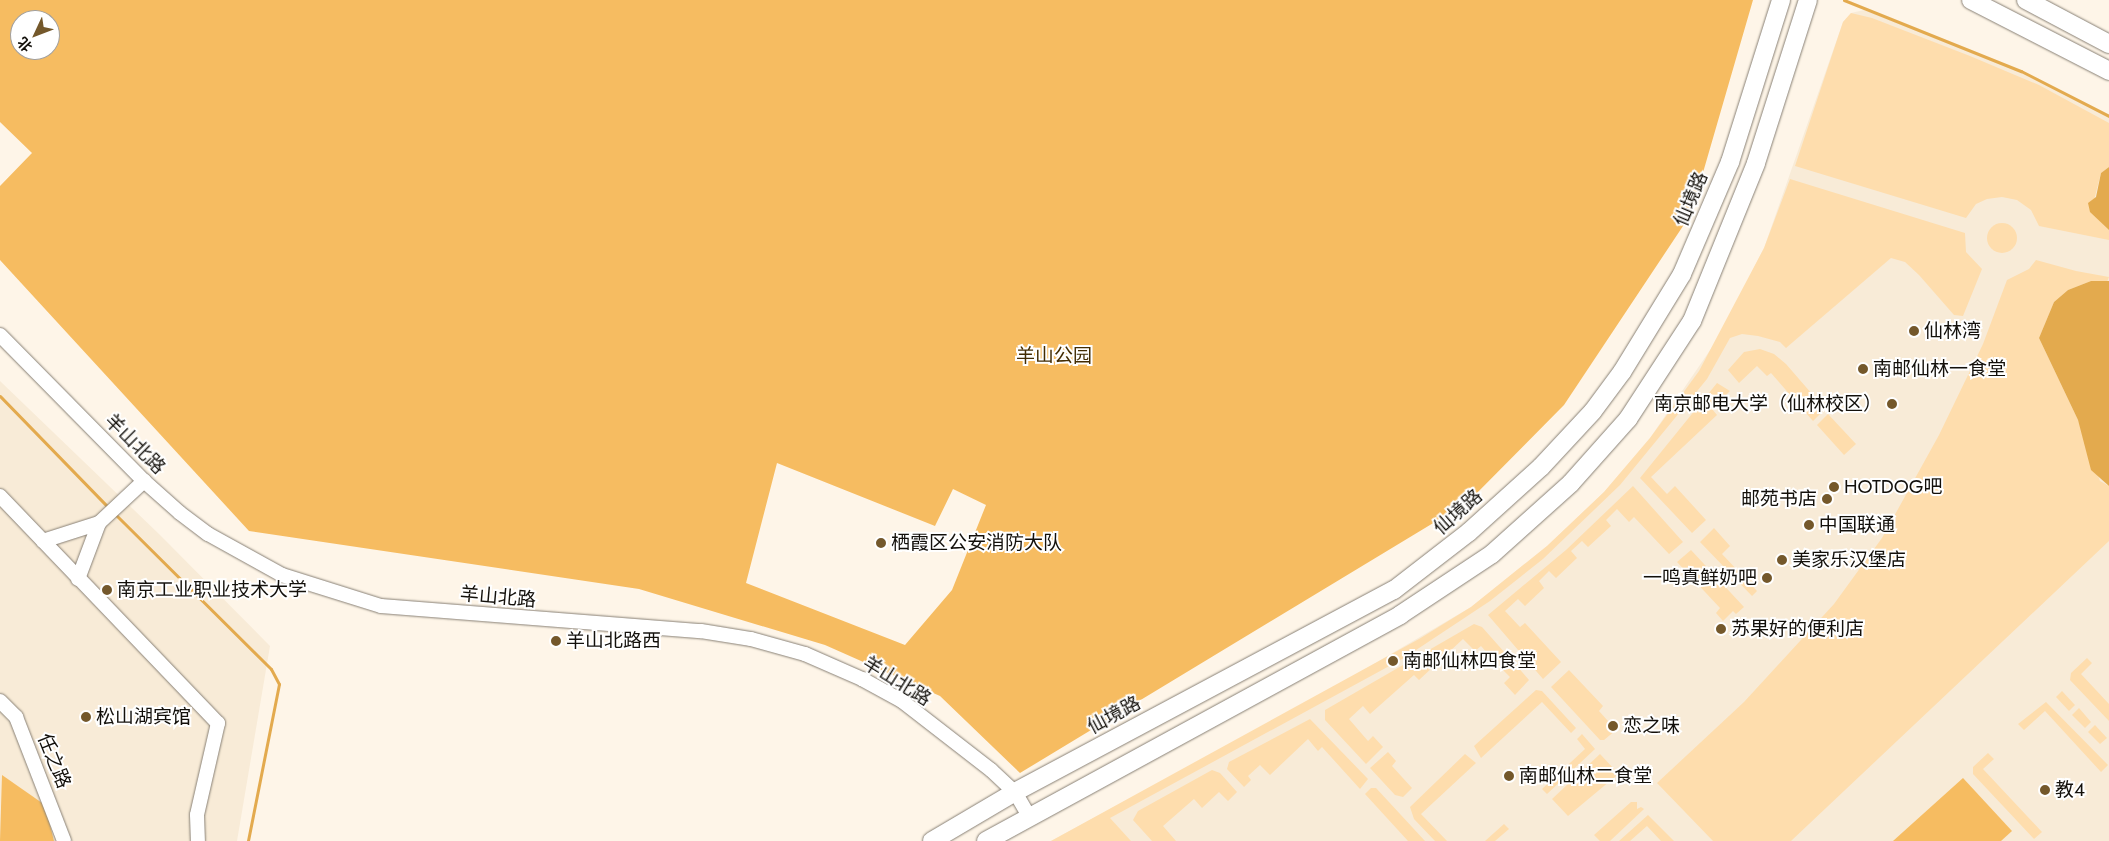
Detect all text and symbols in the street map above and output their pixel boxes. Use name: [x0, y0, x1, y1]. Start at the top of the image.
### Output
north arrow: [10, 10, 60, 60]
text: 北: [13, 33, 37, 56]
street label: 仙境路: [1669, 168, 1713, 230]
place label: 仙林湾: [1924, 320, 1981, 342]
marker: 仙林湾: [1908, 325, 1920, 337]
park label: 羊山公园: [1016, 345, 1092, 367]
place label: 南邮仙林一食堂: [1873, 358, 2006, 380]
marker: 南邮仙林一食堂: [1857, 363, 1869, 375]
place label: 南京邮电大学（仙林校区）: [1654, 393, 1882, 415]
marker: 南京邮电大学（仙林校区）: [1886, 398, 1898, 410]
street label: 羊山北路: [100, 409, 170, 479]
place label: HOTDOG吧: [1844, 476, 1943, 498]
marker: HOTDOG吧: [1828, 481, 1840, 493]
street label: 仙境路: [1429, 485, 1487, 539]
place label: 邮苑书店: [1741, 488, 1817, 510]
marker: 邮苑书店: [1821, 493, 1833, 505]
place label: 中国联通: [1819, 514, 1895, 536]
marker: 中国联通: [1803, 519, 1815, 531]
place label: 栖霞区公安消防大队: [891, 532, 1062, 554]
marker: 栖霞区公安消防大队: [875, 537, 887, 549]
place label: 美家乐汉堡店: [1792, 549, 1906, 571]
marker: 美家乐汉堡店: [1776, 554, 1788, 566]
place label: 一鸣真鲜奶吧: [1643, 567, 1757, 589]
marker: 一鸣真鲜奶吧: [1761, 572, 1773, 584]
place label: 南京工业职业技术大学: [117, 579, 307, 601]
street label: 羊山北路: [459, 582, 537, 612]
marker: 南京工业职业技术大学: [101, 584, 113, 596]
place label: 苏果好的便利店: [1731, 618, 1864, 640]
marker: 苏果好的便利店: [1715, 623, 1727, 635]
place label: 羊山北路西: [566, 630, 661, 652]
marker: 羊山北路西: [550, 635, 562, 647]
place label: 南邮仙林四食堂: [1403, 650, 1536, 672]
street label: 羊山北路: [859, 651, 935, 711]
marker: 南邮仙林四食堂: [1387, 655, 1399, 667]
street label: 仙境路: [1083, 692, 1145, 738]
place label: 松山湖宾馆: [96, 706, 191, 728]
marker: 松山湖宾馆: [80, 711, 92, 723]
place label: 恋之味: [1623, 715, 1680, 737]
marker: 恋之味: [1607, 720, 1619, 732]
street label: 任之路: [33, 730, 75, 792]
place label: 南邮仙林二食堂: [1519, 765, 1652, 787]
marker: 南邮仙林二食堂: [1503, 770, 1515, 782]
place label: 教4: [2055, 779, 2085, 801]
marker: 教4: [2039, 784, 2051, 796]

